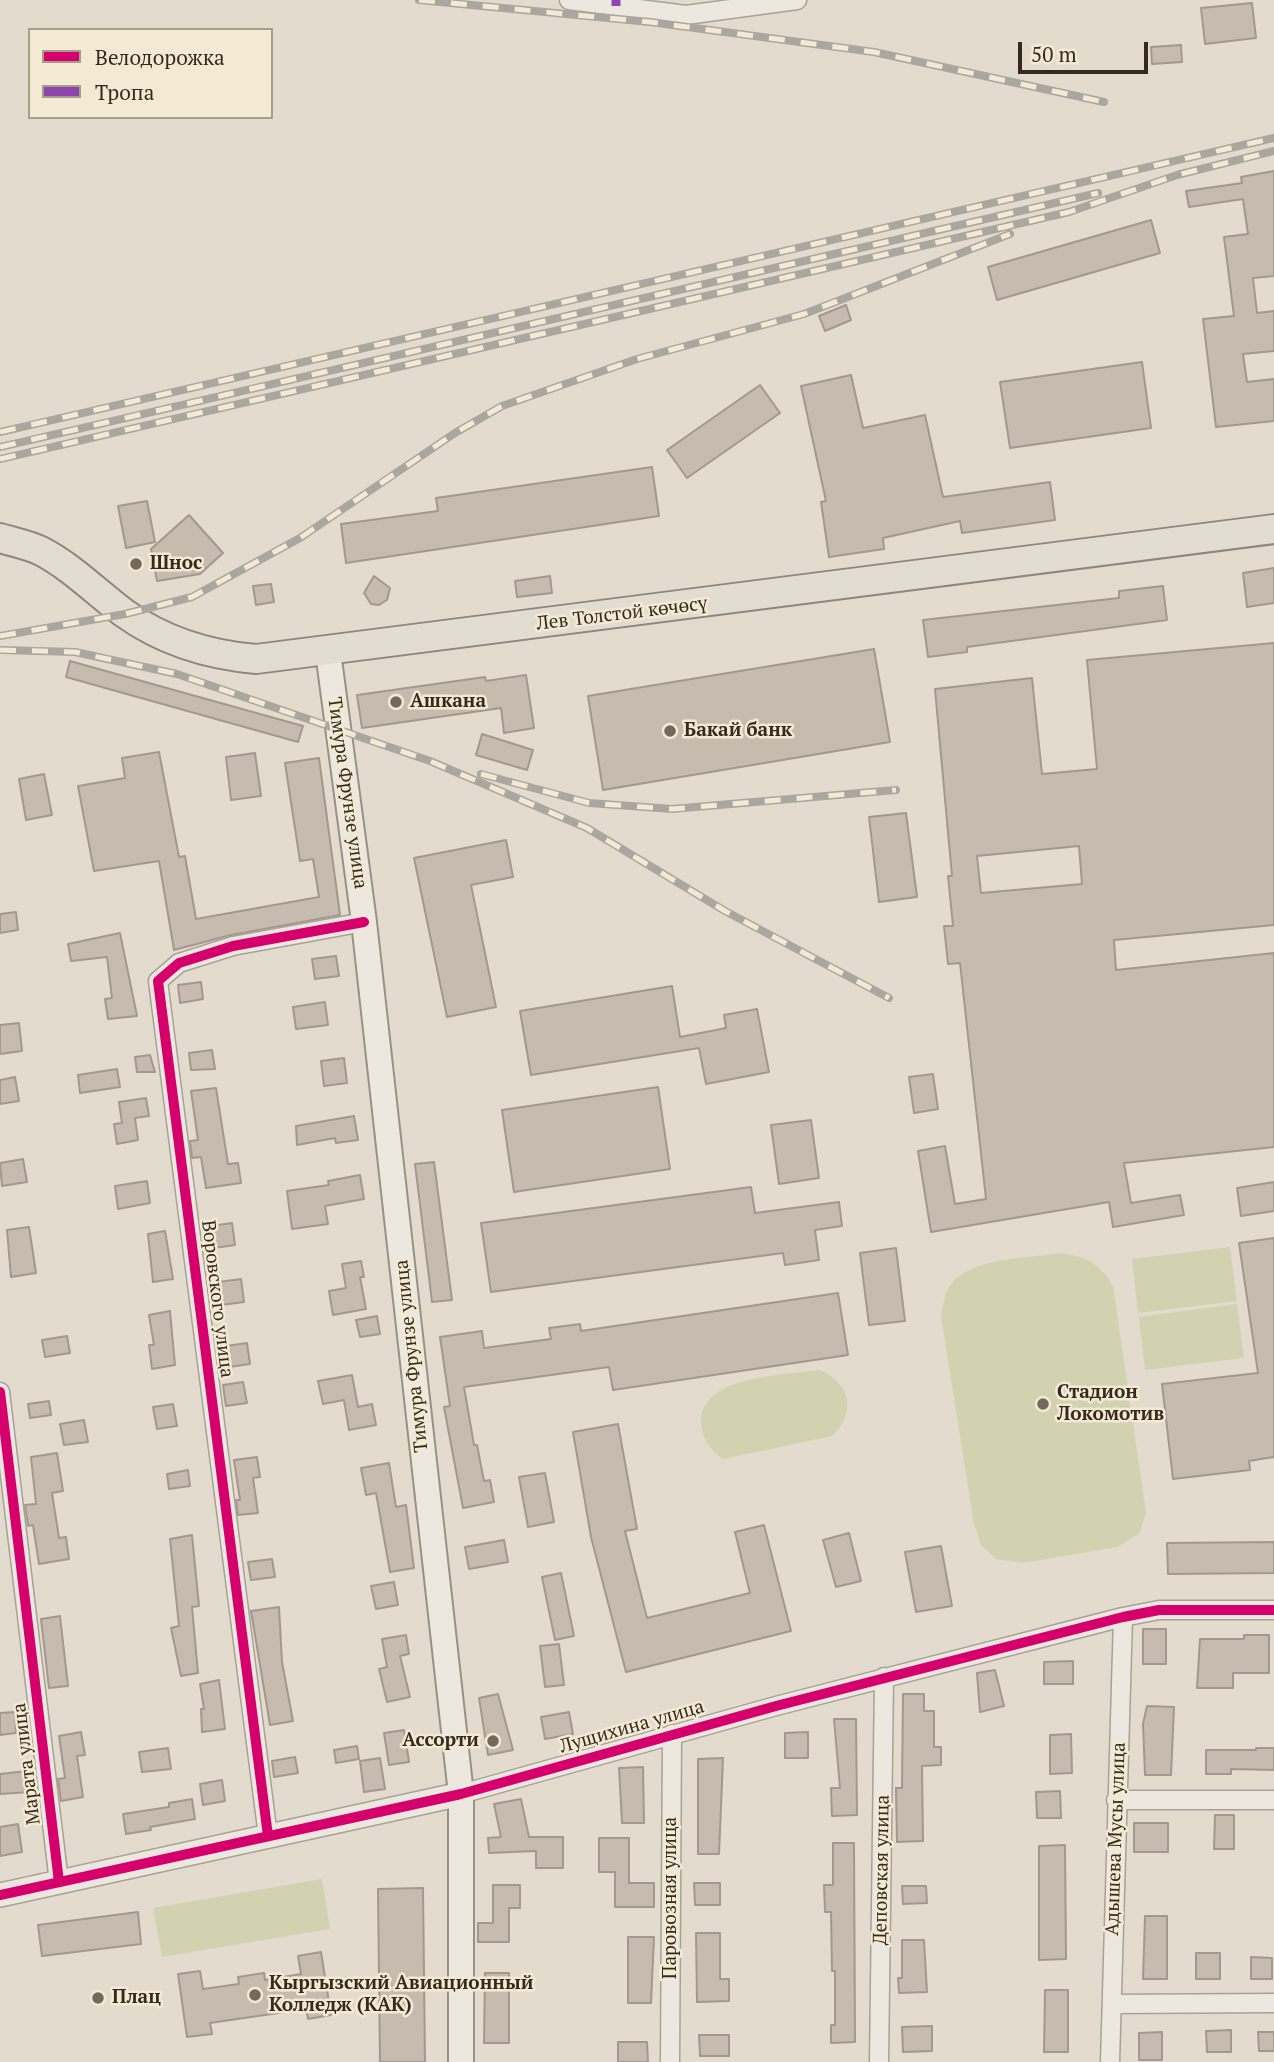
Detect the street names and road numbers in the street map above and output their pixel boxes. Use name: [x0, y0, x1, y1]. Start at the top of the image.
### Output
street label: Лев Толстой көчөсү: [535, 592, 709, 636]
street label: Тимура Фрунзе улица: [322, 696, 372, 890]
street label: Воровского улица: [196, 1219, 238, 1379]
street label: Тимура Фрунзе улица: [391, 1259, 433, 1453]
street label: Лущихина улица: [557, 1695, 707, 1759]
street label: Марата улица: [8, 1702, 46, 1826]
street label: Адышева Мусы улица: [1101, 1742, 1131, 1936]
street label: Деповская улица: [869, 1795, 895, 1945]
street label: Паровозная улица: [660, 1817, 682, 1979]

